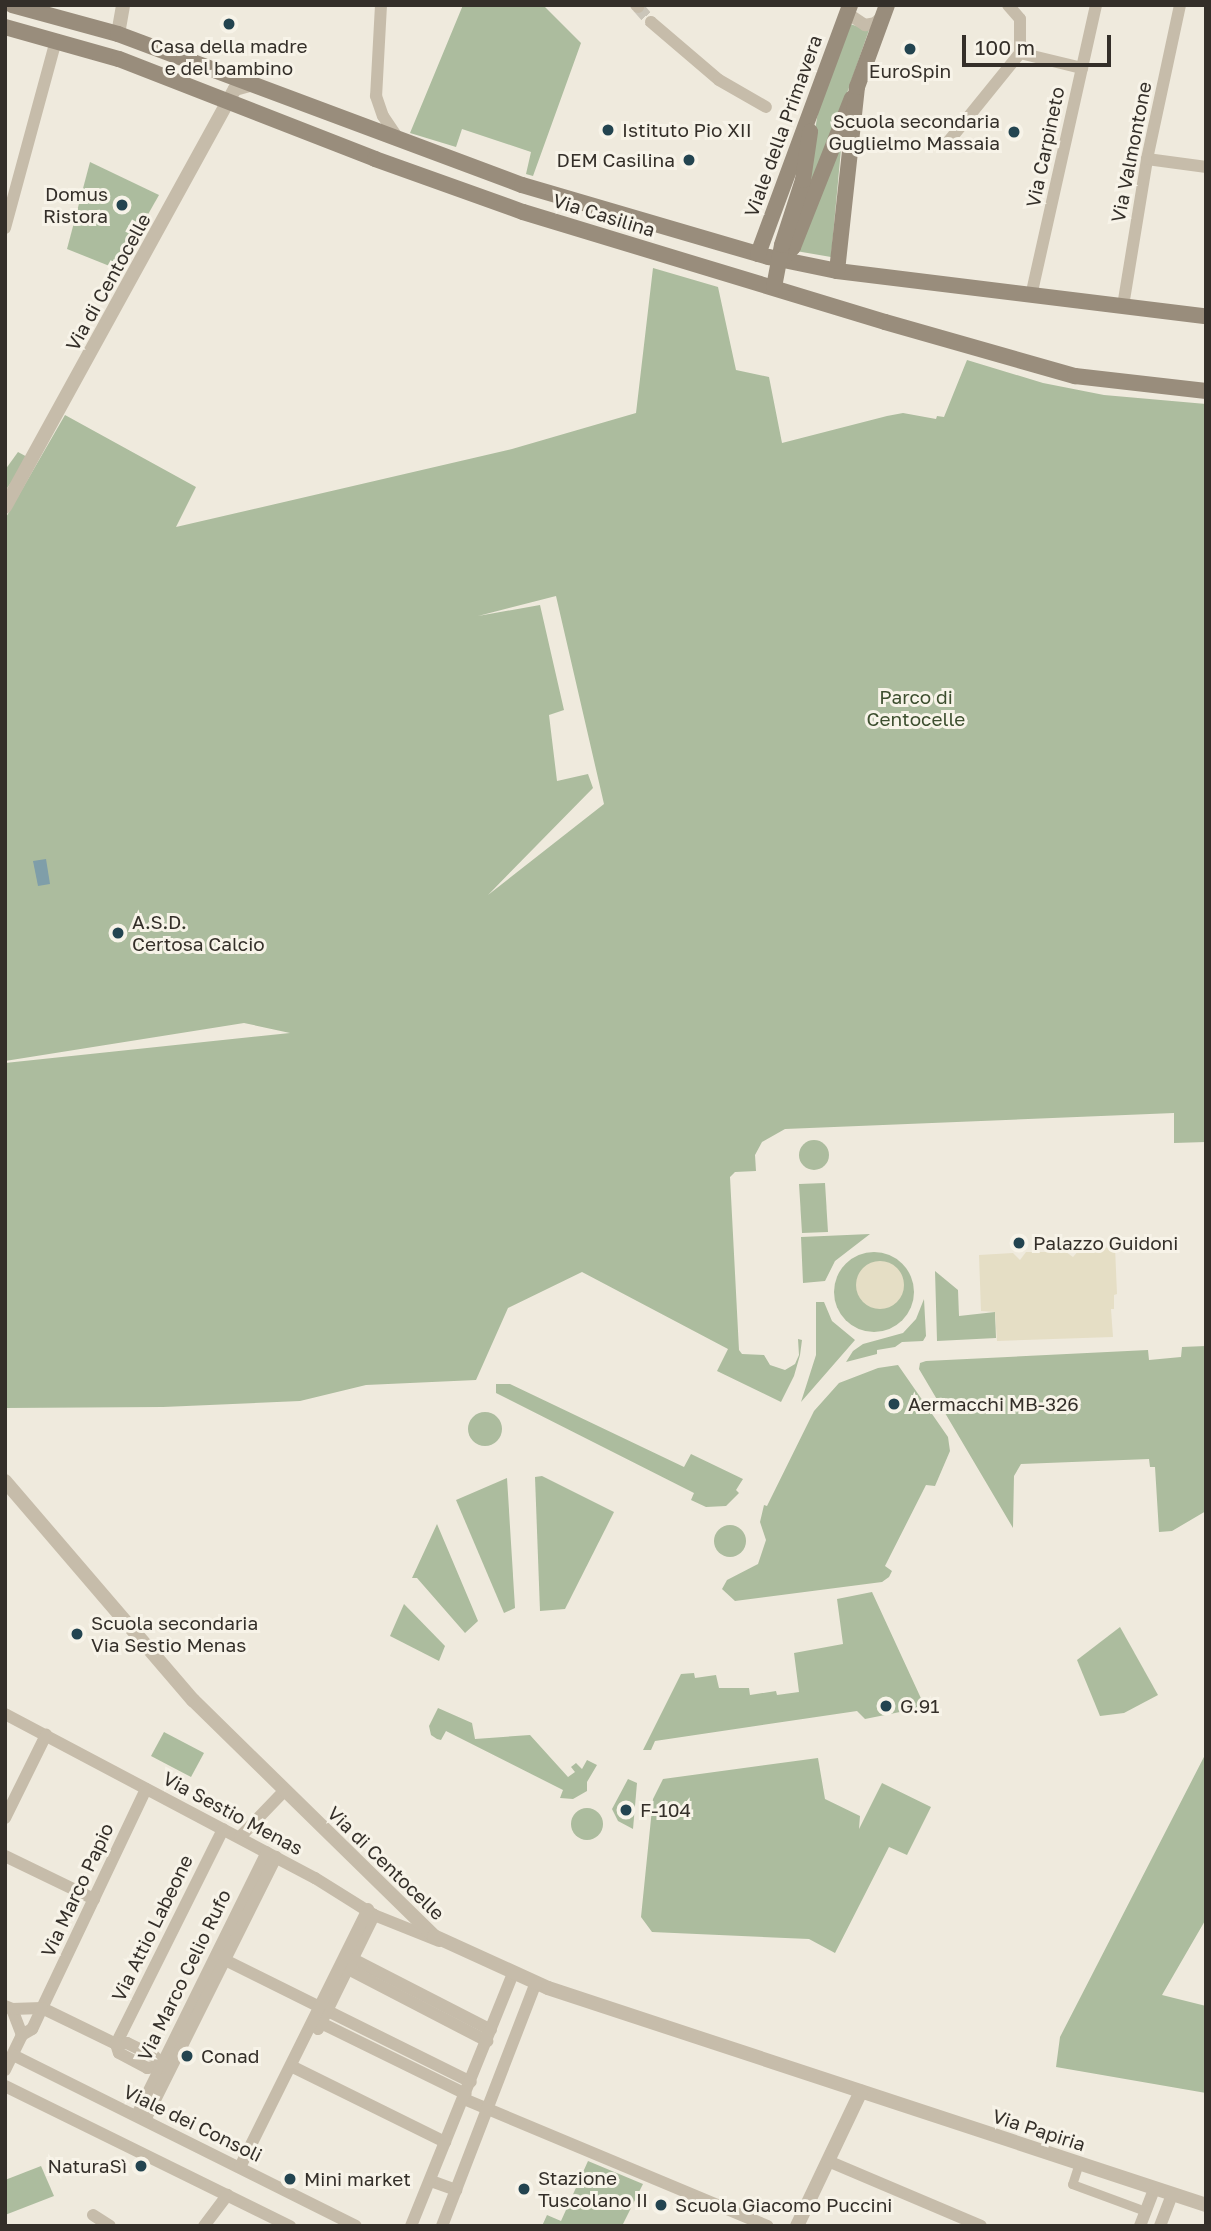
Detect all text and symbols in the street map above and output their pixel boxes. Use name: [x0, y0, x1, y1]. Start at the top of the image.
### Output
marker: Casa della madre e del bambino: [221, 16, 237, 32]
scale bar: [966, 21, 1115, 65]
street label: Viale della Primavera: [739, 32, 827, 220]
text: 100 m: [975, 34, 1035, 60]
place label: Casa della madre e del bambino: [150, 35, 308, 79]
marker: EuroSpin: [902, 41, 918, 57]
place label: EuroSpin: [869, 60, 951, 82]
street label: Via Valmontone: [1106, 80, 1156, 224]
street label: Via Carpineto: [1021, 85, 1069, 209]
place label: Scuola secondaria Guglielmo Massaia: [828, 110, 1000, 154]
place label: Istituto Pio XII: [622, 119, 752, 141]
marker: Istituto Pio XII: [600, 122, 616, 138]
marker: Scuola secondaria Guglielmo Massaia: [1006, 124, 1022, 140]
place label: DEM Casilina: [557, 149, 675, 171]
marker: DEM Casilina: [681, 152, 697, 168]
place label: Domus Ristora: [43, 183, 108, 227]
street label: Via Casilina: [550, 189, 658, 241]
marker: Domus Ristora: [114, 197, 130, 213]
street label: Via di Centocelle: [61, 209, 155, 355]
park label: Parco di Centocelle: [867, 686, 965, 730]
place label: A.S.D. Certosa Calcio: [132, 911, 265, 955]
marker: A.S.D. Certosa Calcio: [110, 925, 126, 941]
place label: Palazzo Guidoni: [1033, 1232, 1178, 1254]
marker: Palazzo Guidoni: [1011, 1235, 1027, 1251]
place label: Aermacchi MB-326: [908, 1393, 1079, 1415]
marker: Aermacchi MB-326: [886, 1396, 902, 1412]
place label: Scuola secondaria Via Sestio Menas: [91, 1612, 258, 1656]
marker: Scuola secondaria Via Sestio Menas: [69, 1626, 85, 1642]
place label: G.91: [900, 1695, 939, 1717]
marker: G.91: [878, 1698, 894, 1714]
street label: Via Sestio Menas: [159, 1766, 307, 1860]
place label: F-104: [640, 1799, 691, 1821]
street label: Via di Centocelle: [323, 1801, 449, 1925]
marker: F-104: [618, 1802, 634, 1818]
street label: Via Marco Papio: [36, 1819, 118, 1961]
street label: Via Attio Labeone: [107, 1851, 197, 2005]
street label: Via Marco Celio Rufo: [133, 1886, 235, 2064]
place label: Conad: [201, 2045, 259, 2067]
marker: Conad: [179, 2048, 195, 2064]
street label: Viale dei Consoli: [120, 2080, 266, 2166]
street label: Via Papiria: [990, 2104, 1088, 2156]
place label: NaturaSì: [48, 2155, 127, 2177]
marker: NaturaSì: [133, 2158, 149, 2174]
place label: Stazione Tuscolano II: [538, 2167, 648, 2211]
place label: Mini market: [304, 2168, 411, 2190]
marker: Mini market: [282, 2171, 298, 2187]
marker: Stazione Tuscolano II: [516, 2181, 532, 2197]
place label: Scuola Giacomo Puccini: [675, 2194, 892, 2216]
marker: Scuola Giacomo Puccini: [653, 2197, 669, 2213]

